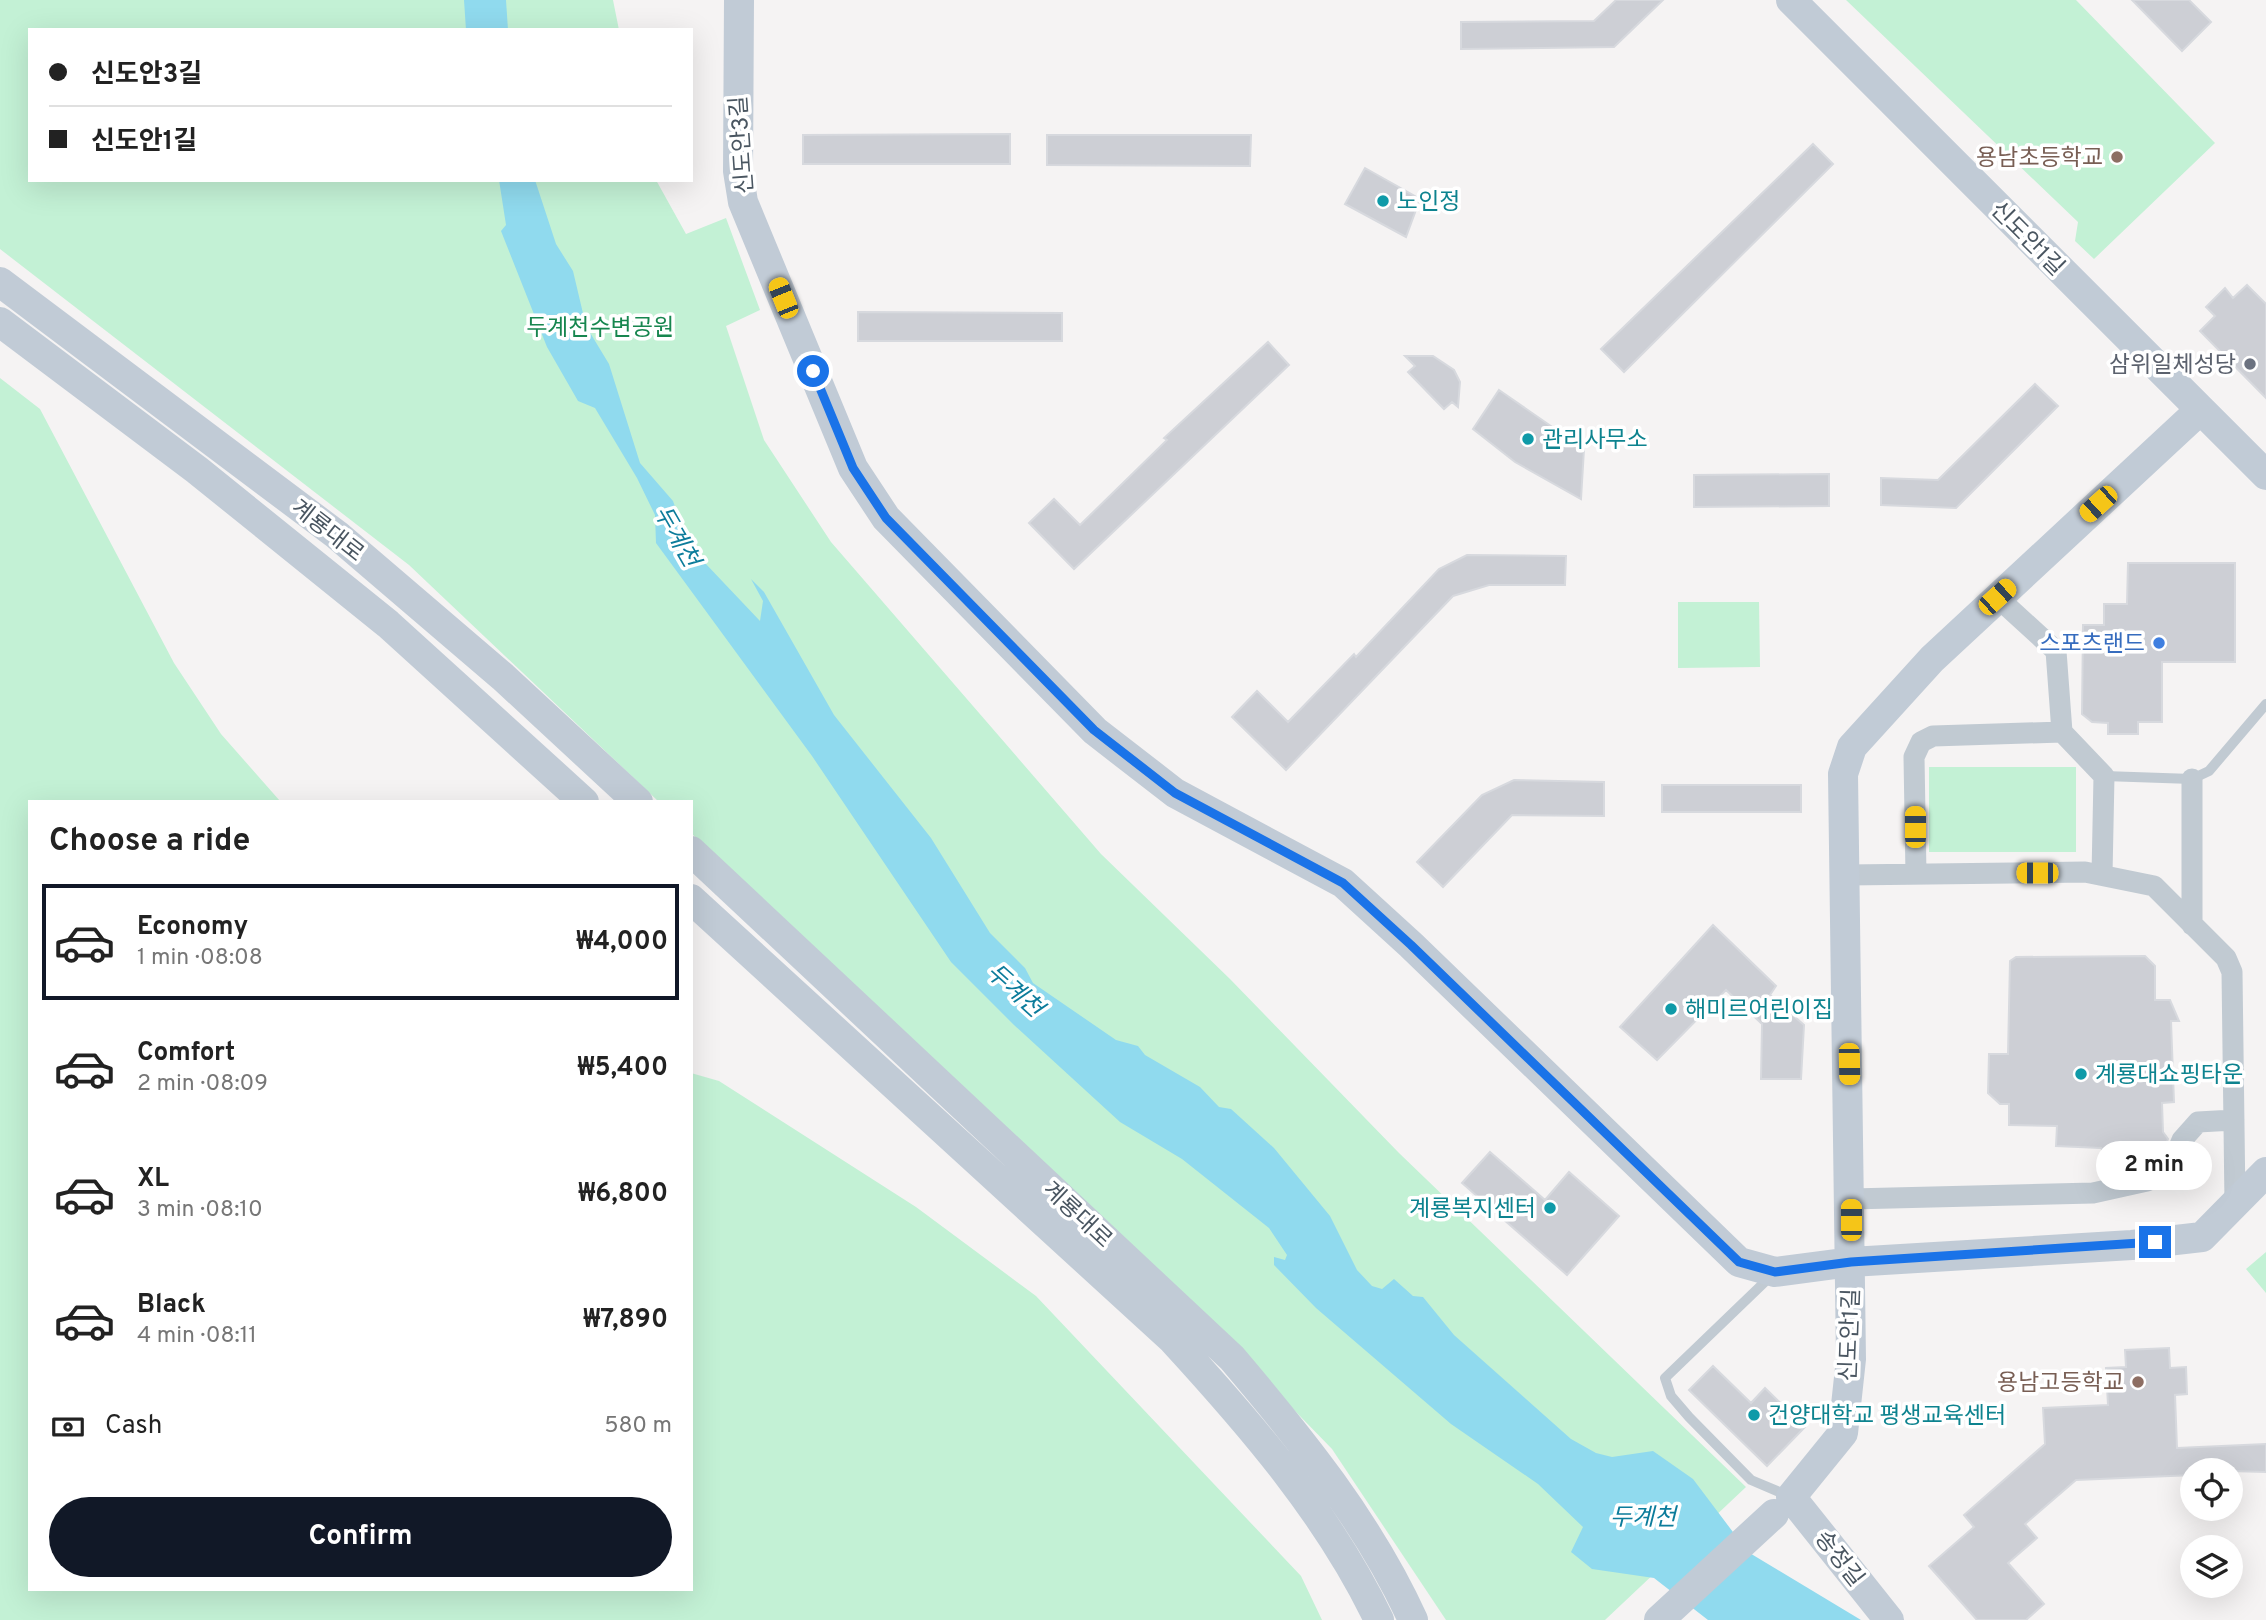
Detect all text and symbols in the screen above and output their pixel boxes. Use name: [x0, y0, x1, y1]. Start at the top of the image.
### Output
text: 신도안3길: [91, 59, 202, 92]
street label: 신도안3길: [726, 95, 761, 195]
text: 신도안1길: [91, 126, 197, 159]
place label: 용남초등학교: [1976, 145, 2103, 174]
marker: 용남초등학교: [2109, 149, 2125, 165]
place label: 노인정: [1397, 189, 1460, 218]
marker: 노인정: [1375, 193, 1391, 209]
street label: 신도안1길: [1983, 197, 2069, 283]
car: [766, 275, 801, 321]
park label: 두계천수변공원: [526, 315, 674, 344]
place label: 삼위일체성당: [2109, 352, 2236, 381]
route start: [797, 355, 829, 387]
marker: 삼위일체성당: [2242, 356, 2258, 372]
place label: 관리사무소: [1542, 427, 1648, 456]
marker: 관리사무소: [1520, 431, 1536, 447]
car: [2076, 482, 2121, 526]
street label: 계룡대로: [284, 494, 369, 569]
water label: 두계천: [646, 501, 706, 576]
car: [1975, 575, 2020, 619]
place label: 스포츠랜드: [2039, 631, 2145, 660]
marker: 스포츠랜드: [2151, 635, 2167, 651]
car: [1905, 806, 1926, 848]
text: Choose a ride: [49, 822, 250, 862]
car: [2017, 863, 2059, 884]
icon: car: [53, 911, 116, 974]
text: Economy: [137, 911, 248, 944]
text: ₩4,000: [576, 926, 668, 959]
text: 1 min · 08:08: [137, 944, 263, 973]
water label: 두계천: [979, 958, 1050, 1027]
place label: 해미르어린이집: [1685, 997, 1833, 1026]
marker: 해미르어린이집: [1663, 1001, 1679, 1017]
icon: car: [53, 1037, 116, 1100]
text: Comfort: [137, 1037, 235, 1070]
car: [1839, 1043, 1860, 1085]
text: ₩5,400: [578, 1052, 668, 1085]
place label: 계룡대쇼핑타운: [2095, 1062, 2243, 1091]
marker: 계룡대쇼핑타운: [2073, 1066, 2089, 1082]
text: 2 min · 08:09: [137, 1070, 268, 1099]
callout: 2 min: [2097, 1140, 2213, 1190]
text: 2 min: [2124, 1151, 2184, 1180]
icon: car: [53, 1163, 116, 1226]
text: XL: [137, 1163, 169, 1196]
street label: 계룡대로: [1035, 1176, 1117, 1255]
text: ₩6,800: [578, 1178, 668, 1211]
text: 3 min · 08:10: [137, 1196, 263, 1225]
place label: 계룡복지센터: [1409, 1196, 1536, 1225]
car: [1841, 1199, 1862, 1241]
marker: 계룡복지센터: [1542, 1200, 1558, 1216]
route end: [2139, 1226, 2171, 1258]
street label: 신도안1길: [1835, 1288, 1868, 1382]
icon: car: [53, 1289, 116, 1352]
text: Black: [137, 1289, 206, 1322]
text: ₩7,890: [583, 1304, 668, 1337]
text: 4 min · 08:11: [137, 1322, 257, 1351]
place label: 용남고등학교: [1997, 1370, 2124, 1399]
marker: 용남고등학교: [2130, 1374, 2146, 1390]
place label: 건양대학교 평생교육센터: [1768, 1403, 2006, 1432]
marker: 건양대학교 평생교육센터: [1746, 1407, 1762, 1423]
icon: cash: [49, 1408, 87, 1446]
text: Cash: [105, 1410, 162, 1443]
text: 580 m: [604, 1412, 672, 1441]
map controls: [2180, 1458, 2243, 1598]
button: locate: [2180, 1458, 2243, 1521]
button: Confirm: [49, 1497, 672, 1577]
water label: 두계천: [1610, 1504, 1679, 1534]
street label: 송정길: [1807, 1526, 1869, 1593]
button: layers: [2180, 1535, 2243, 1598]

